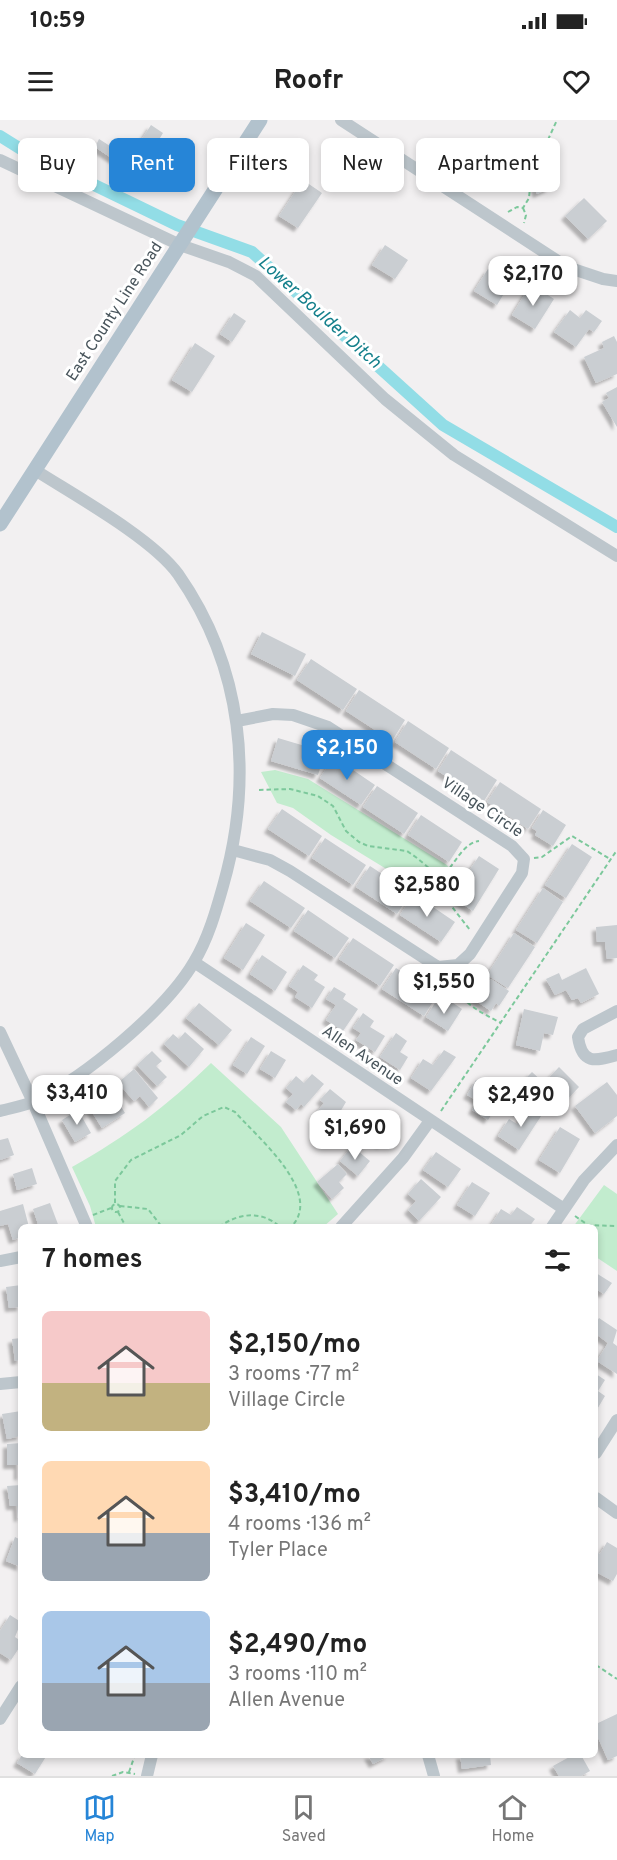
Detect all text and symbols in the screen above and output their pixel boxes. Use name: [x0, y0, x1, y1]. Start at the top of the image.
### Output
text: 10:59: [30, 8, 86, 35]
text: Roofr: [274, 64, 343, 98]
icon: menu: [24, 65, 57, 98]
icon: heart: [560, 65, 593, 98]
chip: Buy: [18, 138, 97, 192]
chip: Rent: [109, 138, 195, 192]
chip: Filters: [207, 138, 309, 192]
chip: New: [321, 138, 404, 192]
chip: Apartment: [416, 138, 560, 192]
street label: East County Line Road: [63, 239, 167, 385]
water label: Lower Boulder Ditch: [253, 252, 386, 375]
pin: $2,170: [484, 256, 582, 307]
text: $2,170: [502, 262, 564, 288]
pin: $2,150: [298, 730, 396, 781]
text: $2,150: [316, 736, 378, 762]
street label: Village Circle: [437, 773, 527, 843]
pin: $2,580: [378, 867, 476, 918]
text: $2,580: [394, 873, 460, 899]
pin: $1,550: [395, 964, 493, 1015]
text: $1,550: [413, 970, 475, 996]
street label: Allen Avenue: [318, 1022, 406, 1090]
pin: $3,410: [28, 1075, 126, 1126]
pin: $2,490: [472, 1077, 570, 1128]
text: $3,410: [46, 1081, 108, 1107]
text: $2,490: [487, 1083, 555, 1109]
pin: $1,690: [306, 1110, 404, 1161]
text: $1,690: [323, 1116, 387, 1142]
text: 7 homes: [42, 1244, 142, 1277]
icon: filters: [541, 1244, 574, 1277]
text: $2,150/mo: [228, 1329, 361, 1362]
icon: home: [90, 1335, 162, 1407]
text: 3 rooms · 77 m²: [228, 1362, 359, 1388]
text: Village Circle: [228, 1388, 345, 1414]
text: $3,410/mo: [228, 1479, 361, 1512]
icon: home: [90, 1485, 162, 1557]
text: 4 rooms · 136 m²: [228, 1512, 371, 1538]
text: Tyler Place: [228, 1538, 328, 1564]
text: $2,490/mo: [228, 1629, 367, 1662]
icon: home: [90, 1635, 162, 1707]
text: 3 rooms · 110 m²: [228, 1662, 367, 1688]
text: Allen Avenue: [228, 1688, 345, 1714]
tab: Map: [83, 1791, 116, 1847]
tab: Saved: [282, 1791, 326, 1847]
tab: Home: [492, 1791, 534, 1847]

